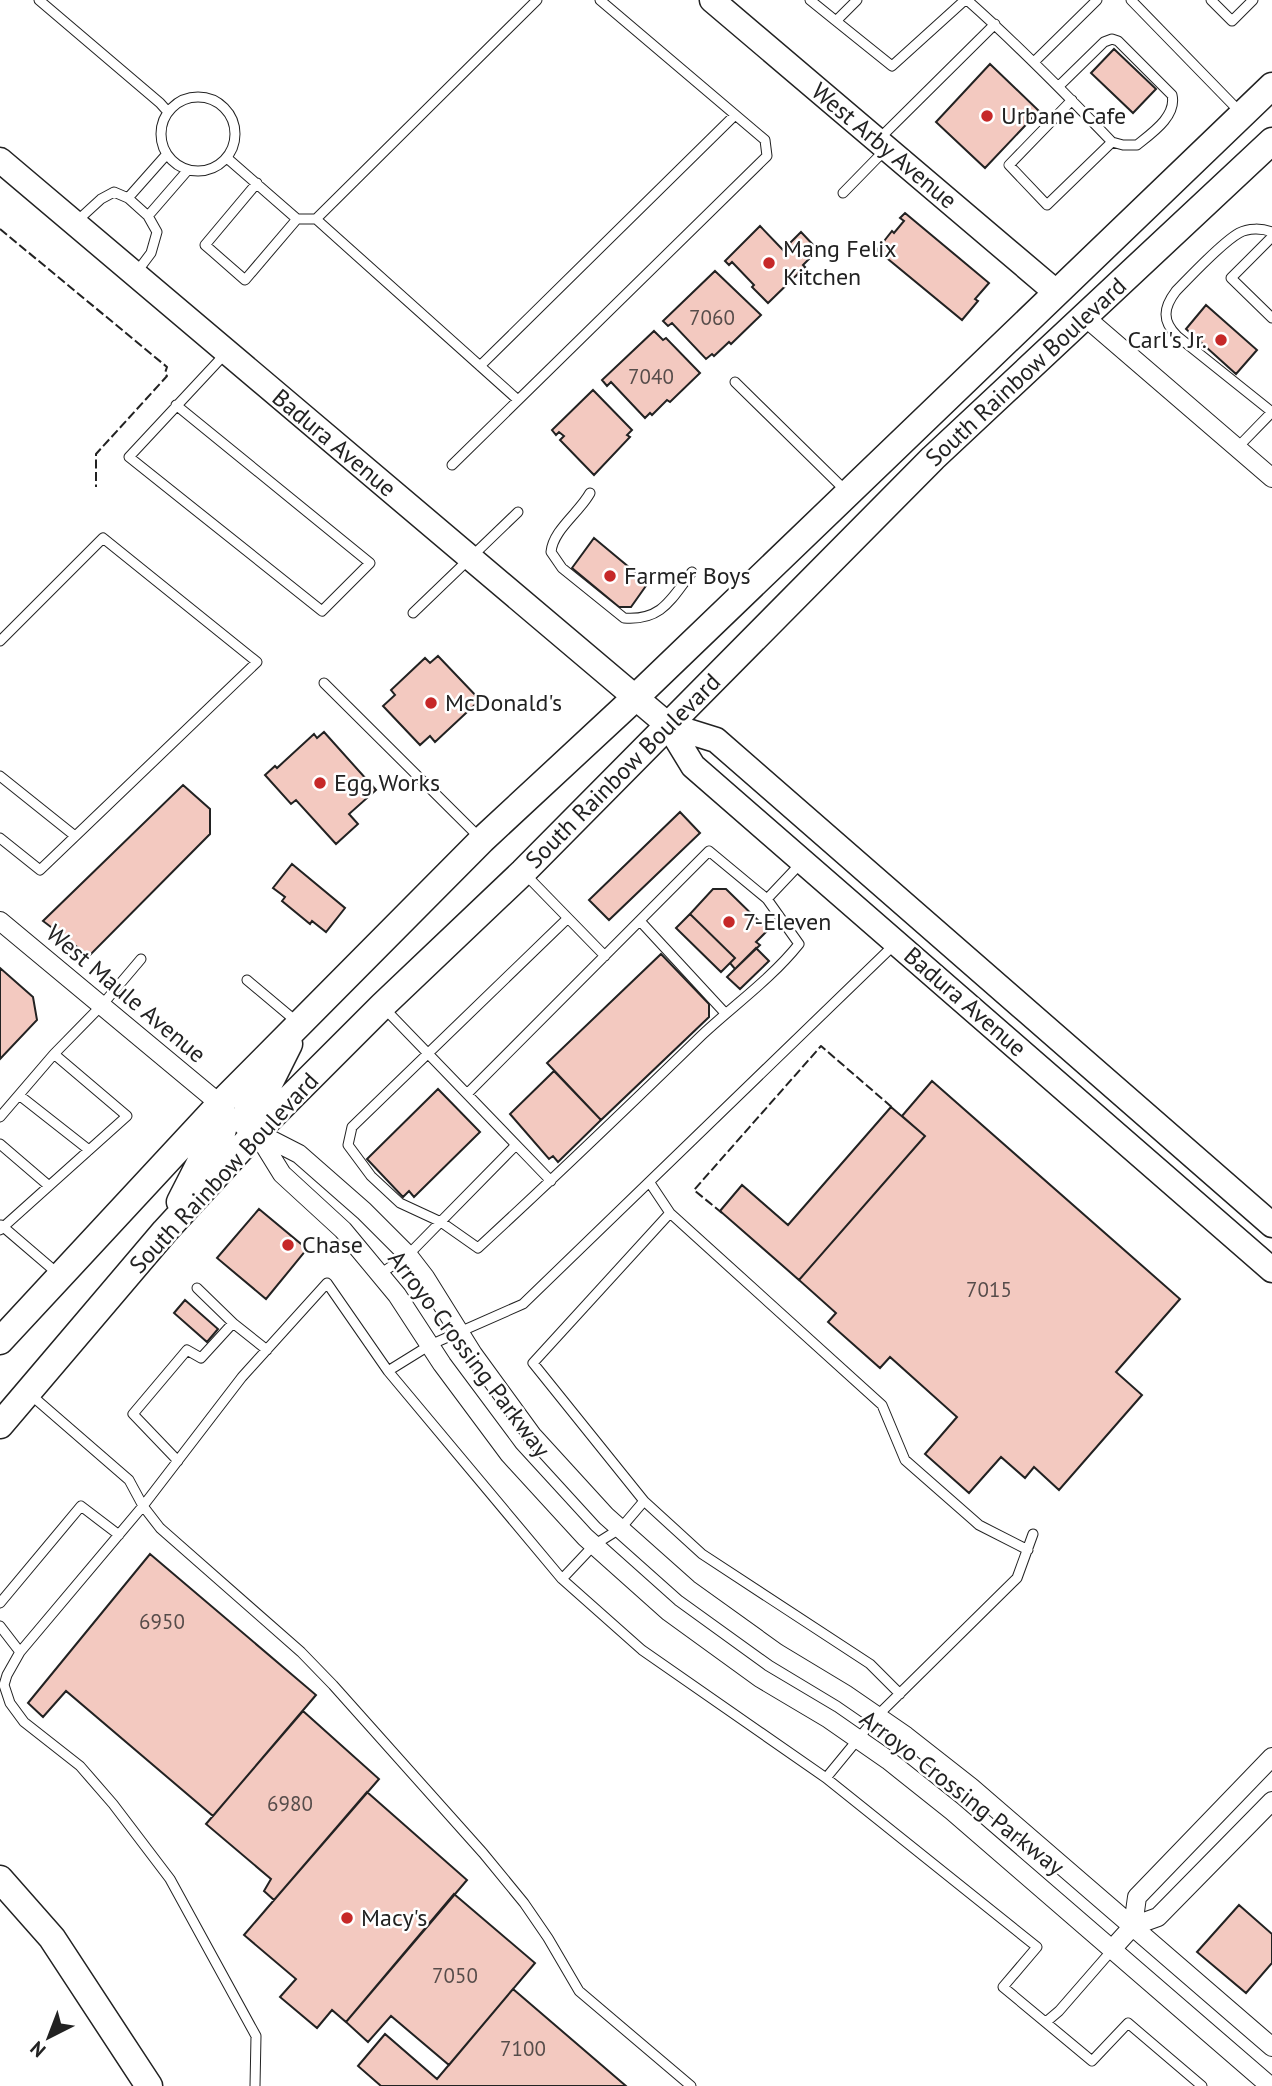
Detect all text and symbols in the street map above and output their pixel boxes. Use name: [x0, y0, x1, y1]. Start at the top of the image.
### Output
street label: West Arby Avenue: [805, 76, 964, 216]
place label: Urbane Cafe: [1001, 100, 1126, 131]
marker: Urbane Cafe: [979, 108, 995, 124]
place label: Mang Felix Kitchen: [783, 233, 897, 292]
marker: Mang Felix Kitchen: [761, 255, 777, 271]
street label: South Rainbow Boulevard: [919, 270, 1133, 473]
house number: 7060: [689, 304, 735, 331]
place label: Carl's Jr.: [1128, 324, 1207, 355]
marker: Carl's Jr.: [1213, 332, 1229, 348]
house number: 7040: [628, 363, 674, 390]
street label: Badura Avenue: [266, 382, 403, 503]
place label: Farmer Boys: [624, 560, 751, 591]
marker: Farmer Boys: [602, 568, 618, 584]
street label: South Rainbow Boulevard: [518, 666, 727, 875]
place label: McDonald's: [445, 687, 562, 718]
marker: McDonald's: [423, 695, 439, 711]
place label: Egg Works: [334, 767, 440, 798]
marker: Egg Works: [312, 775, 328, 791]
place label: 7-Eleven: [743, 906, 831, 937]
marker: 7-Eleven: [721, 914, 737, 930]
street label: West Maule Avenue: [40, 918, 213, 1070]
street label: Badura Avenue: [898, 940, 1033, 1063]
street label: South Rainbow Boulevard: [122, 1066, 325, 1280]
place label: Chase: [302, 1229, 363, 1260]
marker: Chase: [280, 1237, 296, 1253]
street label: Arroyo Crossing Parkway: [381, 1244, 557, 1463]
house number: 7015: [966, 1276, 1012, 1303]
house number: 6950: [139, 1608, 185, 1635]
street label: Arroyo Crossing Parkway: [854, 1703, 1071, 1882]
house number: 6980: [267, 1790, 313, 1817]
place label: Macy's: [361, 1902, 427, 1933]
marker: Macy's: [339, 1910, 355, 1926]
house number: 7050: [432, 1962, 478, 1989]
north arrow: [14, 2002, 84, 2072]
house number: 7100: [500, 2035, 546, 2062]
text: N: [25, 2037, 50, 2063]

